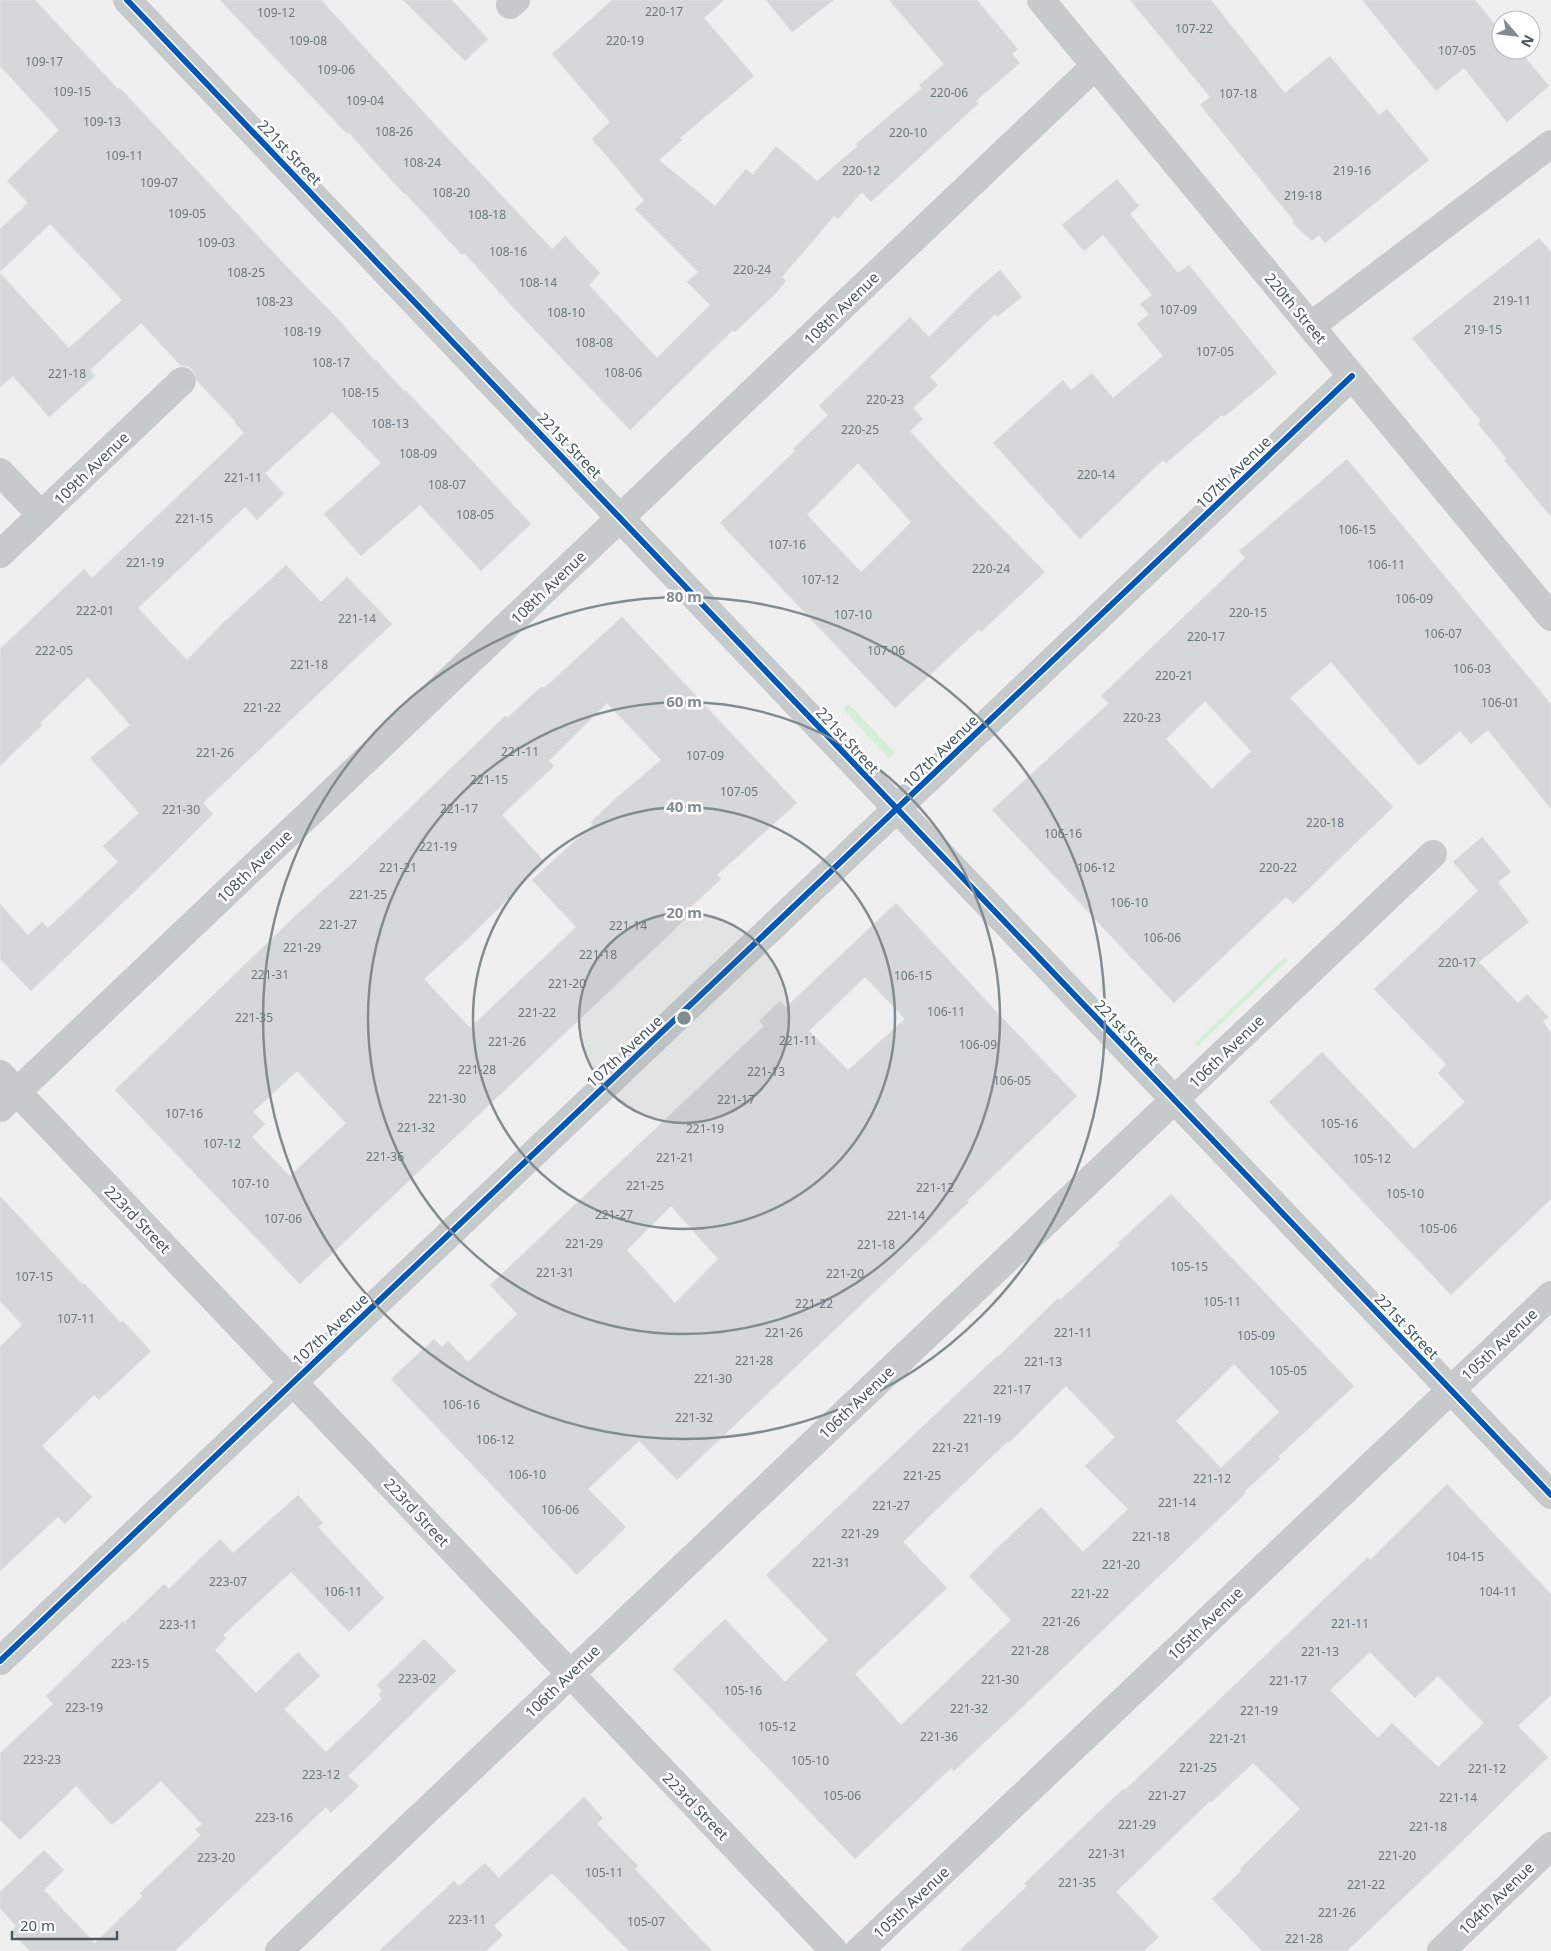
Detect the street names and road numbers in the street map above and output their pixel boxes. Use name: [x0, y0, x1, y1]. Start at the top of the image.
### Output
street label: 221st Street: [254, 115, 327, 190]
street label: 108th Avenue: [799, 267, 883, 349]
street label: 220th Street: [1261, 269, 1332, 348]
street label: 221st Street: [534, 408, 607, 483]
street label: 109th Avenue: [49, 427, 133, 509]
street label: 107th Avenue: [1191, 431, 1275, 513]
street label: 108th Avenue: [506, 546, 590, 628]
street label: 221st Street: [812, 702, 884, 778]
street label: 107th Avenue: [898, 710, 982, 792]
street label: 108th Avenue: [212, 825, 296, 907]
street label: 221st Street: [1091, 995, 1164, 1070]
street label: 106th Avenue: [1184, 1010, 1268, 1092]
street label: 107th Avenue: [582, 1011, 666, 1091]
street label: 223rd Street: [101, 1181, 176, 1258]
street label: 107th Avenue: [288, 1289, 372, 1369]
street label: 221st Street: [1371, 1289, 1444, 1364]
street label: 105th Avenue: [1457, 1304, 1541, 1384]
street label: 106th Avenue: [814, 1361, 898, 1443]
street label: 223rd Street: [380, 1473, 454, 1551]
street label: 105th Avenue: [1163, 1582, 1247, 1664]
street label: 106th Avenue: [520, 1640, 604, 1722]
street label: 223rd Street: [659, 1768, 734, 1845]
street label: 104th Avenue: [1454, 1857, 1538, 1939]
street label: 105th Avenue: [869, 1862, 953, 1942]

